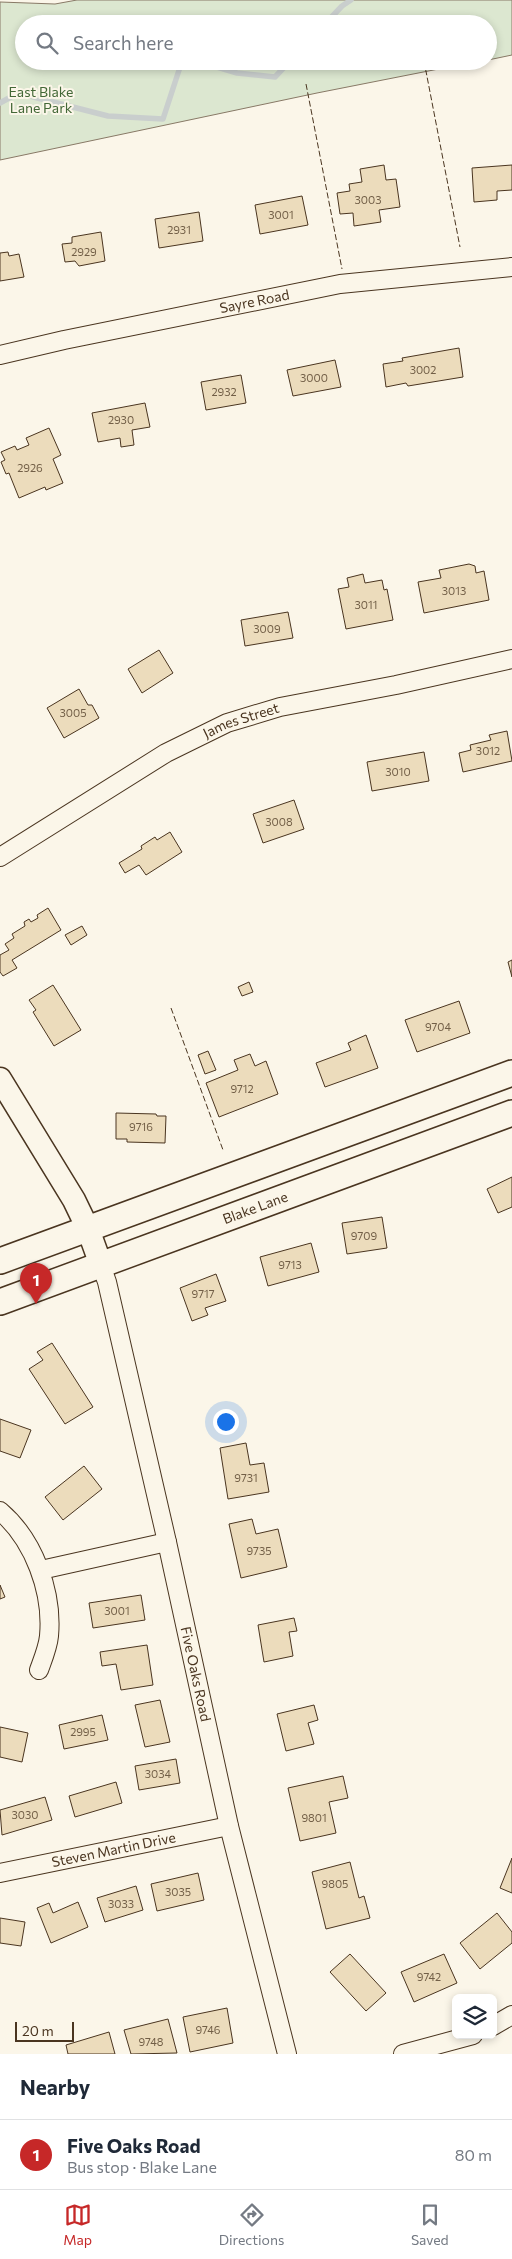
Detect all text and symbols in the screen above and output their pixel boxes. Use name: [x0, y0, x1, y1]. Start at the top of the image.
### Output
search box: [15, 15, 497, 70]
icon: search: [33, 29, 61, 57]
text: Search here: [73, 31, 173, 54]
park label: East Blake Lane Park: [9, 83, 73, 116]
house number: 3003: [355, 193, 381, 206]
house number: 3001: [268, 208, 294, 221]
house number: 2931: [167, 223, 191, 236]
house number: 2929: [71, 245, 97, 258]
street label: Sayre Road: [218, 286, 291, 316]
house number: 3002: [410, 363, 436, 376]
house number: 3000: [300, 371, 328, 384]
house number: 2932: [211, 385, 237, 398]
house number: 2930: [108, 413, 134, 426]
house number: 2926: [17, 461, 43, 474]
house number: 3013: [442, 584, 466, 597]
house number: 3011: [355, 598, 377, 611]
house number: 3009: [253, 622, 281, 635]
street label: James Street: [200, 699, 281, 742]
house number: 3005: [60, 706, 86, 719]
house number: 3012: [476, 744, 500, 757]
house number: 3010: [385, 765, 411, 778]
house number: 3008: [265, 815, 293, 828]
house number: 9704: [425, 1020, 451, 1033]
house number: 9712: [230, 1082, 254, 1095]
house number: 9716: [129, 1120, 153, 1133]
street label: Blake Lane: [220, 1188, 290, 1227]
house number: 9709: [351, 1229, 377, 1242]
house number: 9713: [278, 1258, 302, 1271]
pin: 1: [20, 1263, 52, 1304]
house number: 9717: [192, 1287, 215, 1300]
your location: [213, 1409, 239, 1435]
house number: 9731: [234, 1471, 258, 1484]
house number: 9735: [246, 1544, 272, 1557]
house number: 3001: [104, 1604, 130, 1617]
street label: Five Oaks Road: [178, 1625, 215, 1723]
house number: 2995: [70, 1725, 96, 1738]
house number: 3034: [145, 1767, 172, 1780]
house number: 3030: [12, 1808, 38, 1821]
house number: 9801: [301, 1811, 327, 1824]
street label: Steven Martin Drive: [50, 1828, 177, 1870]
house number: 9805: [322, 1877, 348, 1890]
house number: 3035: [165, 1885, 191, 1898]
house number: 3033: [108, 1897, 134, 1910]
house number: 9742: [417, 1970, 441, 1983]
map controls: [452, 1994, 497, 2039]
button: layers: [452, 1994, 497, 2039]
scale bar: [15, 2019, 74, 2042]
text: 20 m: [22, 2022, 54, 2039]
house number: 9746: [195, 2023, 221, 2036]
house number: 9748: [138, 2035, 164, 2048]
text: Nearby: [20, 2074, 90, 2099]
text: Five Oaks Road: [67, 2134, 201, 2157]
text: 1: [32, 2145, 40, 2164]
text: 80 m: [455, 2145, 492, 2164]
text: Bus stop · Blake Lane: [67, 2157, 217, 2176]
tab: Map: [63, 2201, 92, 2248]
tab: Directions: [219, 2201, 284, 2248]
tab: Saved: [411, 2201, 449, 2248]

